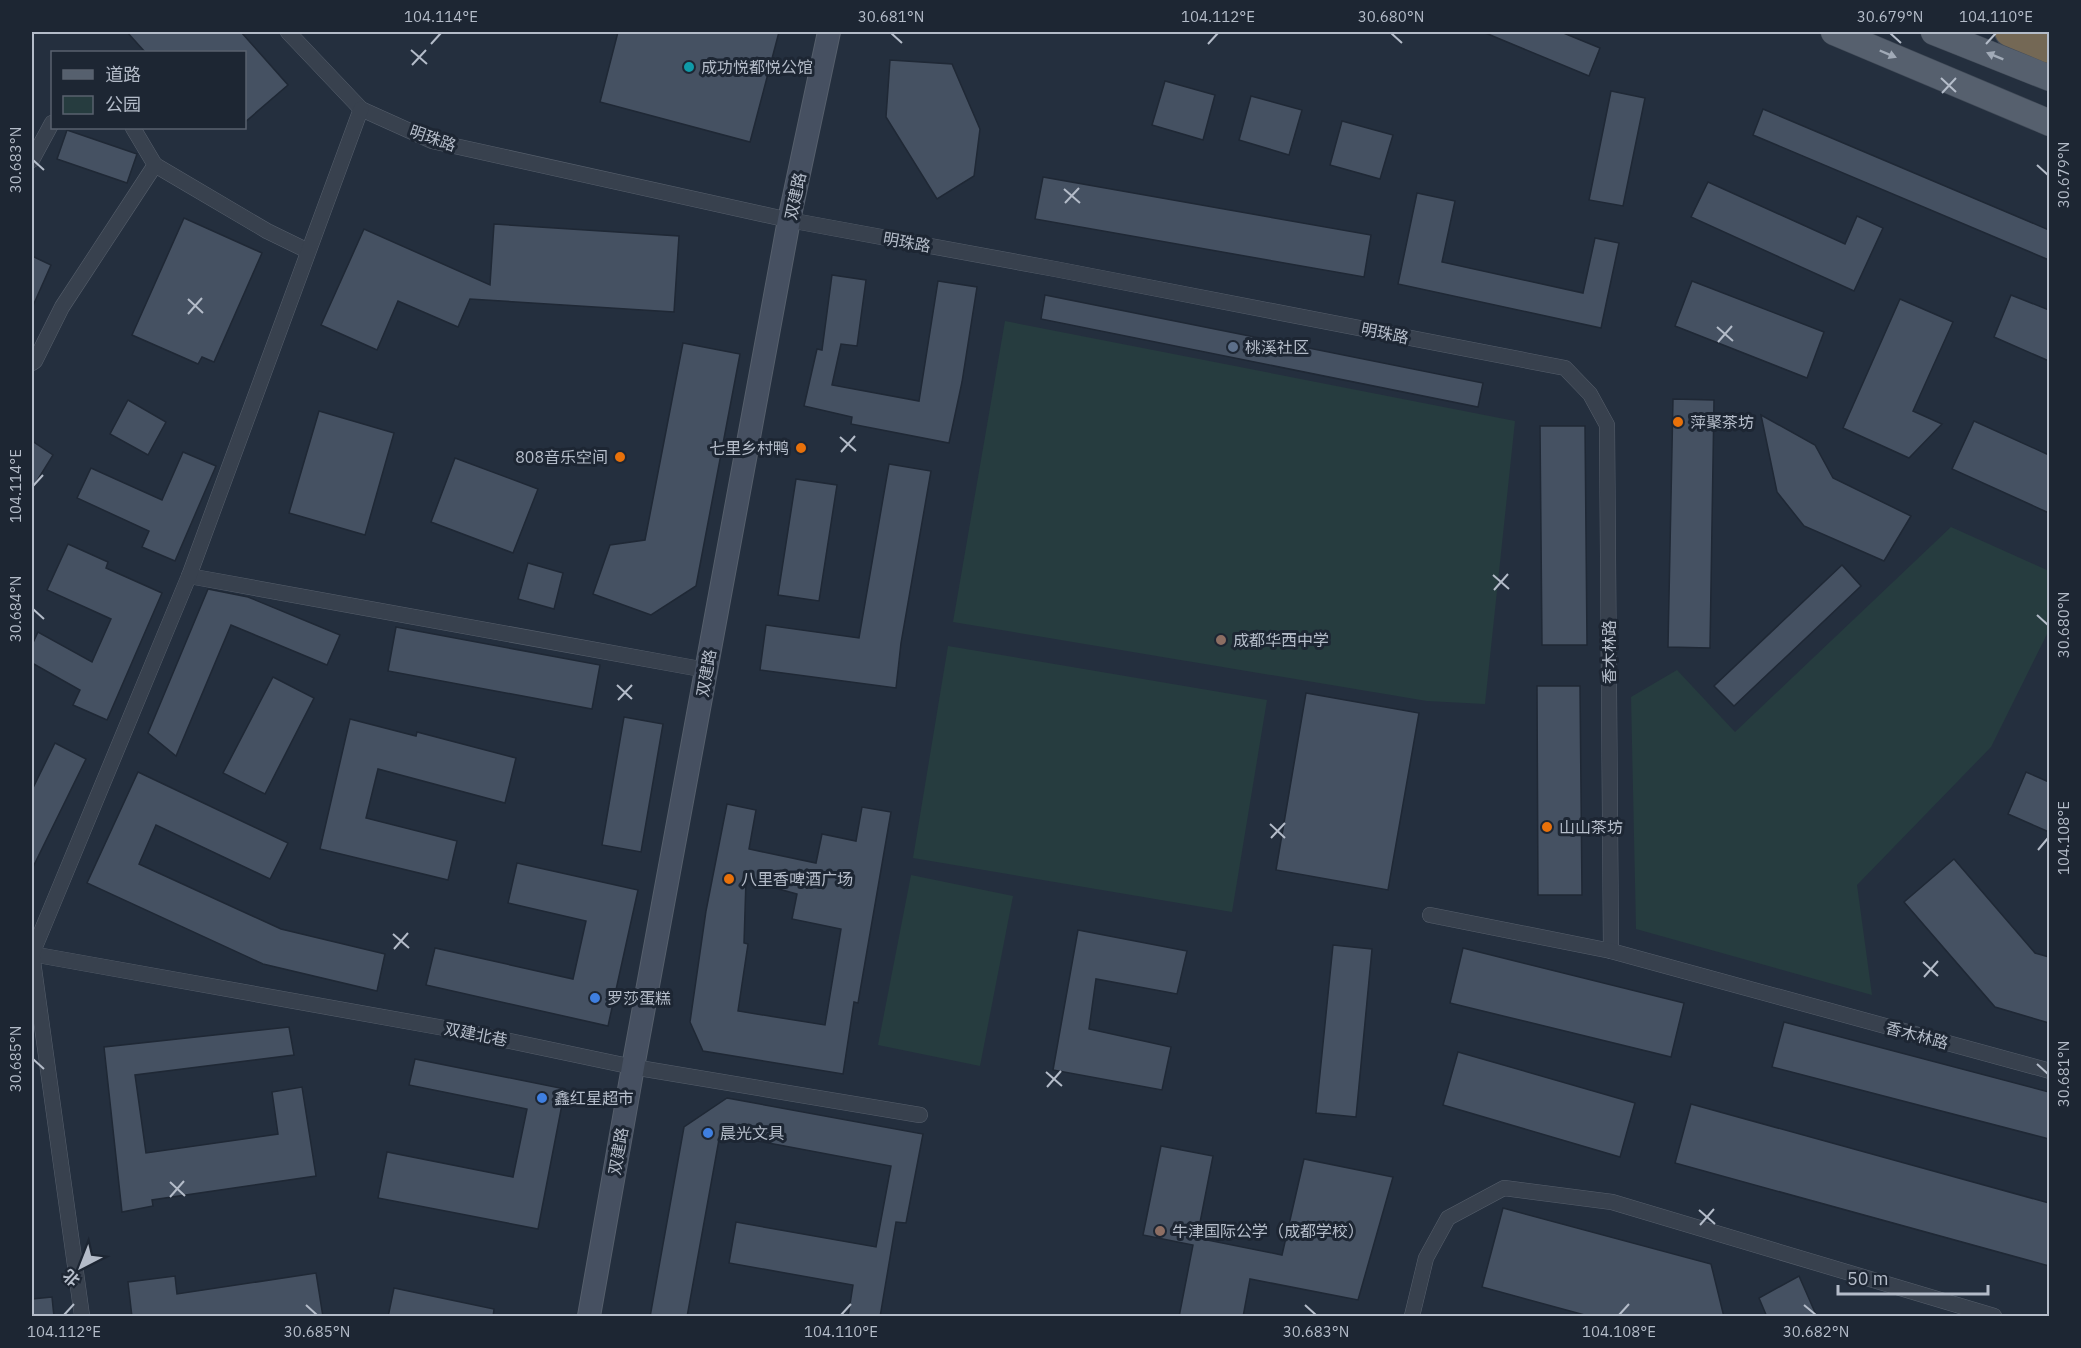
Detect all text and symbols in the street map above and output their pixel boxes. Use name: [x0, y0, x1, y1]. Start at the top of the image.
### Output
text: 104.114°E: [404, 7, 478, 26]
text: 30.681°N: [858, 7, 924, 26]
text: 104.112°E: [1181, 7, 1255, 26]
text: 30.680°N: [1358, 7, 1424, 26]
text: 30.679°N: [1857, 7, 1923, 26]
text: 104.110°E: [1959, 7, 2033, 26]
one-way arrow: [1880, 49, 1898, 59]
legend: [51, 51, 246, 129]
one-way arrow: [1986, 51, 2004, 61]
place label: 成功悦都悦公馆: [701, 57, 813, 77]
marker: 成功悦都悦公馆: [682, 60, 696, 74]
text: 道路: [105, 63, 141, 86]
text: 公园: [105, 93, 141, 116]
street label: 明珠路: [407, 121, 459, 155]
text: 30.683°N: [6, 127, 25, 193]
text: 30.679°N: [2054, 142, 2073, 208]
street label: 双建路: [780, 170, 810, 222]
street label: 明珠路: [882, 228, 932, 256]
street label: 明珠路: [1360, 319, 1410, 347]
place label: 桃溪社区: [1245, 337, 1309, 357]
marker: 桃溪社区: [1226, 340, 1240, 354]
place label: 萍聚茶坊: [1690, 412, 1754, 432]
marker: 萍聚茶坊: [1671, 415, 1685, 429]
place label: 七里乡村鸭: [709, 438, 789, 458]
marker: 七里乡村鸭: [794, 441, 808, 455]
place label: 808音乐空间: [515, 447, 608, 467]
text: 104.114°E: [6, 449, 25, 523]
marker: 808音乐空间: [613, 450, 627, 464]
text: 30.684°N: [6, 576, 25, 642]
text: 30.680°N: [2054, 592, 2073, 658]
street label: 香木林路: [1599, 620, 1619, 684]
place label: 成都华西中学: [1233, 630, 1329, 650]
marker: 成都华西中学: [1214, 633, 1228, 647]
street label: 双建路: [692, 648, 720, 698]
text: 104.108°E: [2054, 801, 2073, 875]
place label: 山山茶坊: [1559, 817, 1623, 837]
marker: 山山茶坊: [1540, 820, 1554, 834]
place label: 八里香啤酒广场: [741, 869, 853, 889]
marker: 八里香啤酒广场: [722, 872, 736, 886]
place label: 罗莎蛋糕: [607, 988, 671, 1008]
marker: 罗莎蛋糕: [588, 991, 602, 1005]
street label: 香木林路: [1883, 1017, 1951, 1053]
street label: 双建北巷: [443, 1018, 509, 1050]
text: 30.685°N: [6, 1026, 25, 1092]
text: 30.681°N: [2054, 1041, 2073, 1107]
place label: 鑫红星超市: [554, 1088, 634, 1108]
marker: 鑫红星超市: [535, 1091, 549, 1105]
place label: 晨光文具: [720, 1123, 784, 1143]
street label: 双建路: [604, 1126, 632, 1176]
marker: 晨光文具: [701, 1126, 715, 1140]
place label: 牛津国际公学（成都学校）: [1172, 1221, 1364, 1241]
marker: 牛津国际公学（成都学校）: [1153, 1224, 1167, 1238]
north arrow: [51, 1237, 111, 1297]
scale bar: [1838, 1258, 1988, 1296]
text: 北: [58, 1265, 84, 1291]
text: 50 m: [1847, 1267, 1889, 1290]
text: 104.112°E: [27, 1322, 101, 1341]
text: 30.685°N: [284, 1322, 350, 1341]
text: 104.110°E: [804, 1322, 878, 1341]
text: 30.683°N: [1283, 1322, 1349, 1341]
text: 104.108°E: [1582, 1322, 1656, 1341]
text: 30.682°N: [1783, 1322, 1849, 1341]

